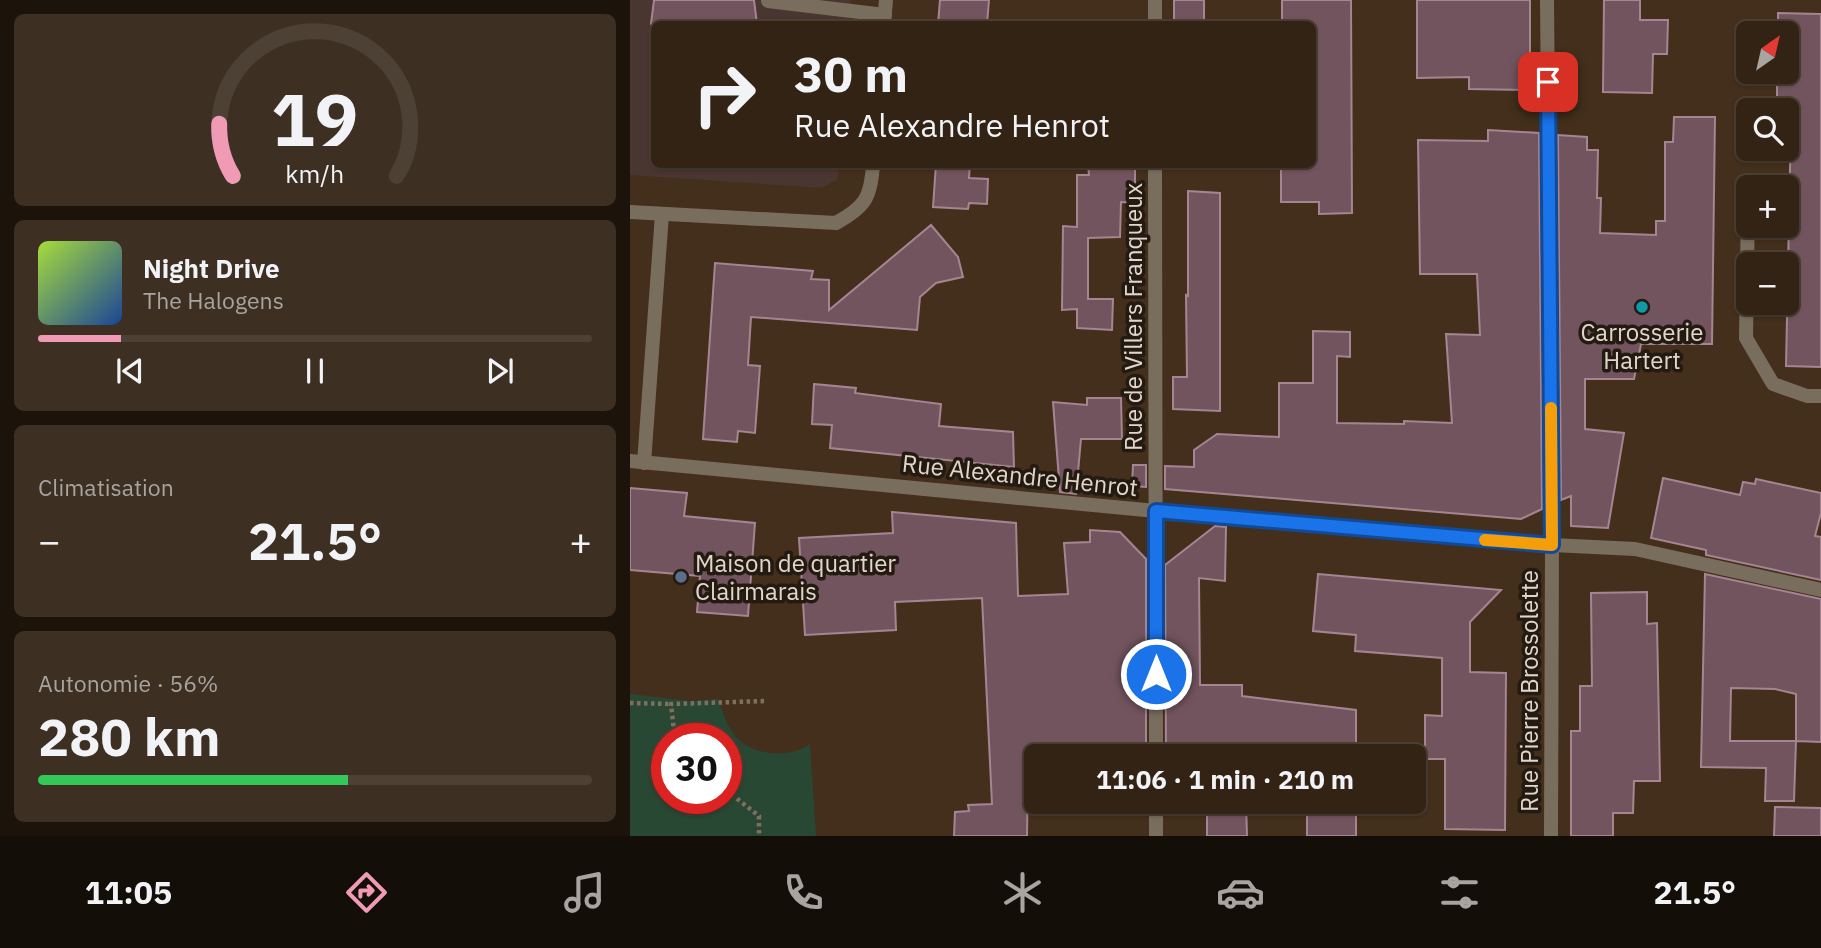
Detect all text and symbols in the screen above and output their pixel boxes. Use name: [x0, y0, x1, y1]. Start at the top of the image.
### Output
north arrow: [1736, 21, 1799, 84]
map controls: [1736, 21, 1799, 315]
text: 30 m: [794, 42, 908, 105]
icon: right: [679, 49, 770, 140]
pin: [1518, 52, 1578, 112]
icon: arrive: [1529, 63, 1567, 101]
text: 19: [271, 71, 359, 166]
button: search: [1736, 98, 1799, 161]
text: Rue Alexandre Henrot: [794, 104, 1110, 146]
text: km/h: [286, 157, 344, 190]
button: +: [1736, 175, 1799, 238]
street label: Rue de Villers Franqueux: [1117, 183, 1149, 451]
text: Night Drive: [143, 251, 280, 285]
button: −: [1736, 252, 1799, 315]
text: The Halogens: [143, 285, 284, 315]
marker: Carrosserie Hartert: [1634, 299, 1650, 315]
place label: Carrosserie Hartert: [1580, 316, 1704, 376]
icon: previous: [111, 352, 149, 390]
icon: pause: [296, 352, 334, 390]
icon: next: [481, 352, 519, 390]
street label: Rue Alexandre Henrot: [900, 447, 1140, 503]
text: Climatisation: [38, 472, 174, 502]
text: 21.5°: [248, 507, 382, 574]
text: −: [38, 516, 61, 565]
text: +: [569, 516, 592, 565]
place label: Maison de quartier Clairmarais: [695, 547, 896, 607]
marker: Maison de quartier Clairmarais: [673, 569, 689, 585]
street label: Rue Pierre Brossolette: [1513, 570, 1545, 812]
position arrow: [1119, 637, 1193, 711]
text: Autonomie · 56%: [38, 668, 218, 698]
text: 280 km: [38, 703, 220, 770]
speed limit sign: 30: [651, 723, 742, 814]
text: 11:06 · 1 min · 210 m: [1096, 762, 1354, 796]
icon: directions: [342, 868, 391, 917]
icon: music: [560, 868, 609, 917]
icon: phone: [779, 868, 828, 917]
icon: climate: [998, 868, 1047, 917]
icon: car: [1216, 868, 1265, 917]
icon: filters: [1435, 868, 1484, 917]
text: 11:05: [85, 871, 172, 913]
text: 21.5°: [1654, 871, 1736, 913]

